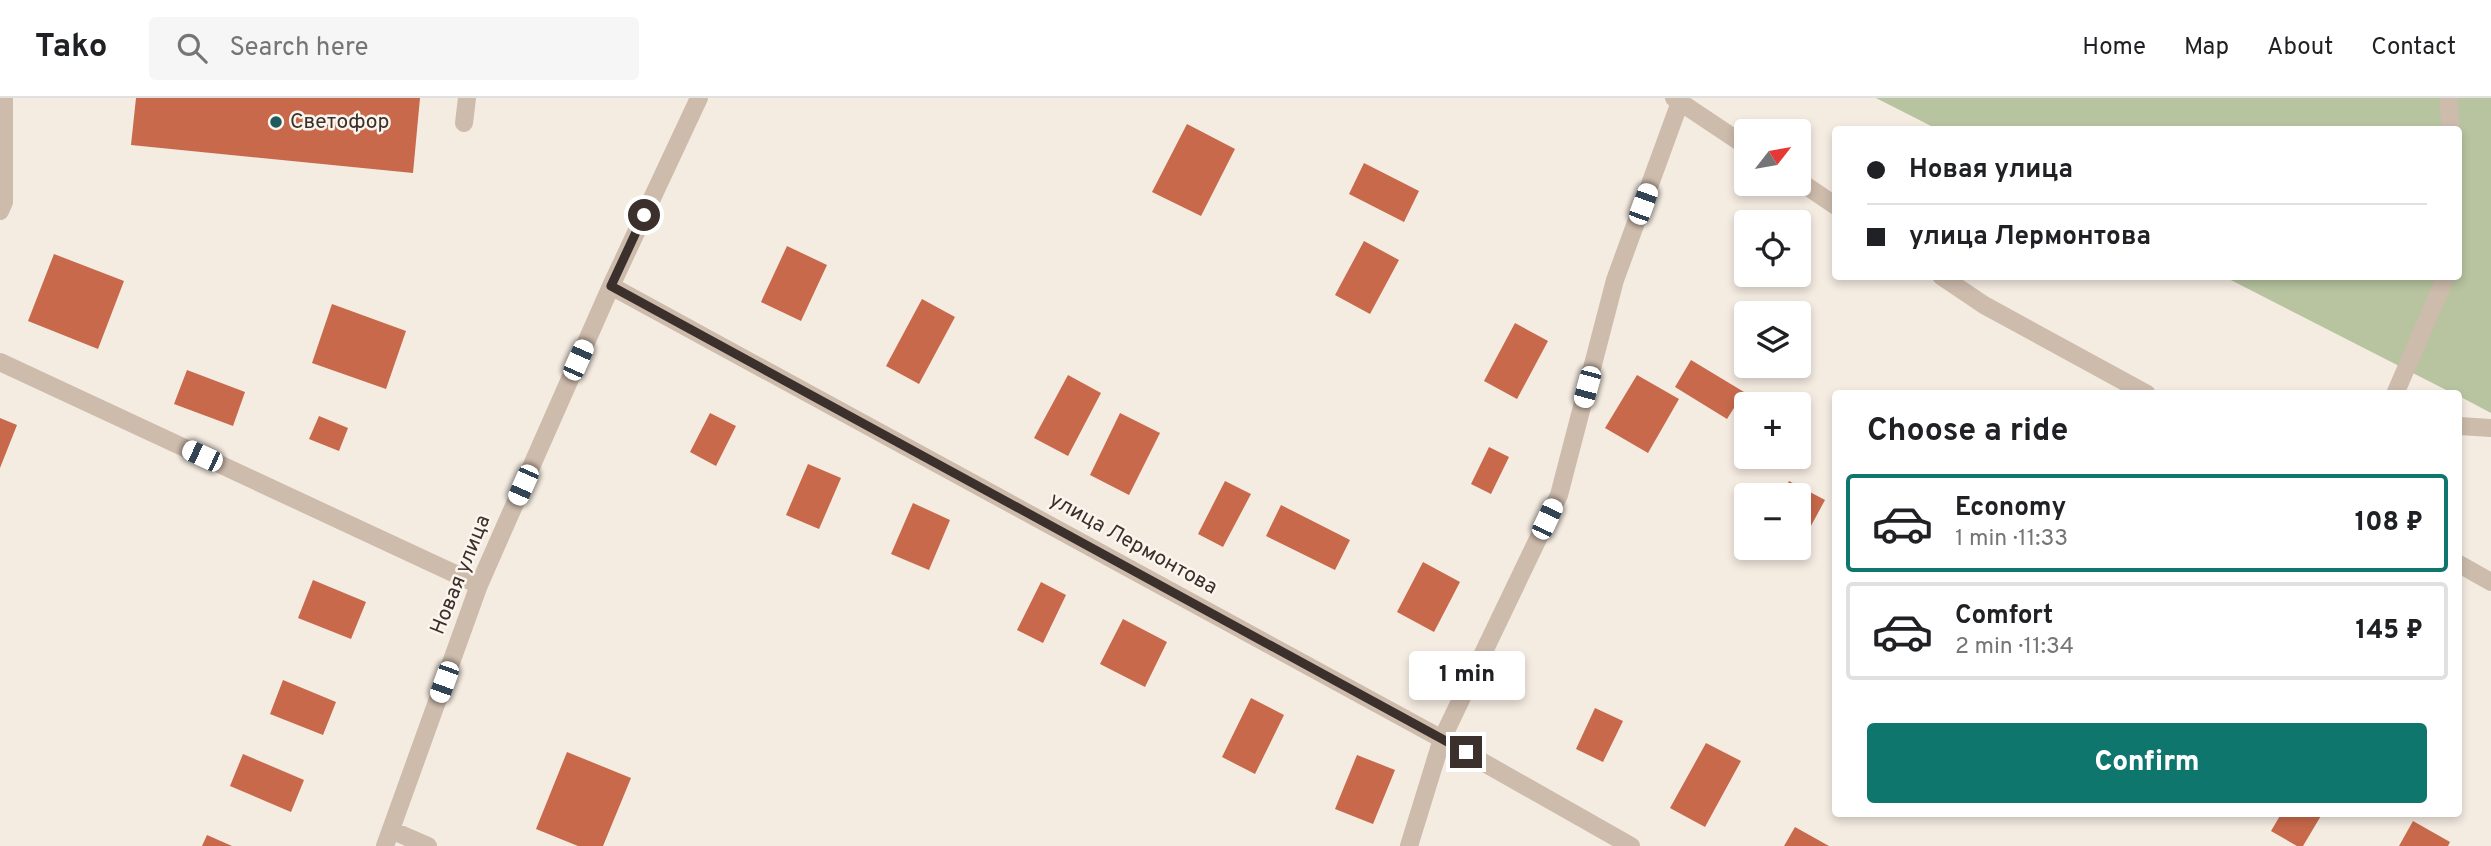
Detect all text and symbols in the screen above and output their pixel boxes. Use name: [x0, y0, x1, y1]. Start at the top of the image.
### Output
search box: [149, 17, 639, 80]
text: Tako: [35, 27, 107, 69]
icon: search: [173, 29, 211, 67]
text: Search here: [229, 32, 368, 65]
text: Home: [2082, 33, 2146, 63]
text: Map: [2184, 33, 2229, 63]
text: About: [2267, 33, 2333, 63]
text: Contact: [2371, 33, 2456, 63]
place label: Светофор: [290, 109, 389, 136]
marker: Светофор: [268, 114, 284, 130]
north arrow: [1734, 119, 1811, 196]
map controls: [1734, 119, 1811, 560]
text: Новая улица: [1909, 154, 2073, 187]
car: [1626, 181, 1661, 227]
route start: [628, 199, 660, 231]
button: locate: [1734, 210, 1811, 287]
text: улица Лермонтова: [1909, 221, 2151, 254]
button: layers: [1734, 301, 1811, 378]
car: [560, 337, 597, 383]
car: [1572, 364, 1603, 410]
button: +: [1734, 392, 1811, 469]
text: Choose a ride: [1867, 412, 2068, 452]
car: [179, 438, 226, 474]
car: [505, 462, 542, 508]
button: −: [1734, 483, 1811, 560]
street label: улица Лермонтова: [1044, 487, 1222, 601]
icon: car: [1871, 492, 1934, 555]
text: Economy: [1955, 492, 2066, 525]
car: [1529, 496, 1566, 542]
text: 108 ₽: [2355, 507, 2423, 540]
street label: Новая улица: [425, 511, 497, 639]
text: 1 min · 11:33: [1955, 525, 2068, 554]
icon: car: [1871, 600, 1934, 663]
text: Comfort: [1955, 600, 2053, 633]
text: 145 ₽: [2356, 615, 2423, 648]
text: 2 min · 11:34: [1955, 633, 2074, 662]
callout: 1 min: [1408, 650, 1524, 700]
car: [427, 659, 462, 705]
text: 1 min: [1439, 661, 1495, 690]
button: Confirm: [1867, 723, 2427, 803]
route end: [1450, 736, 1482, 768]

